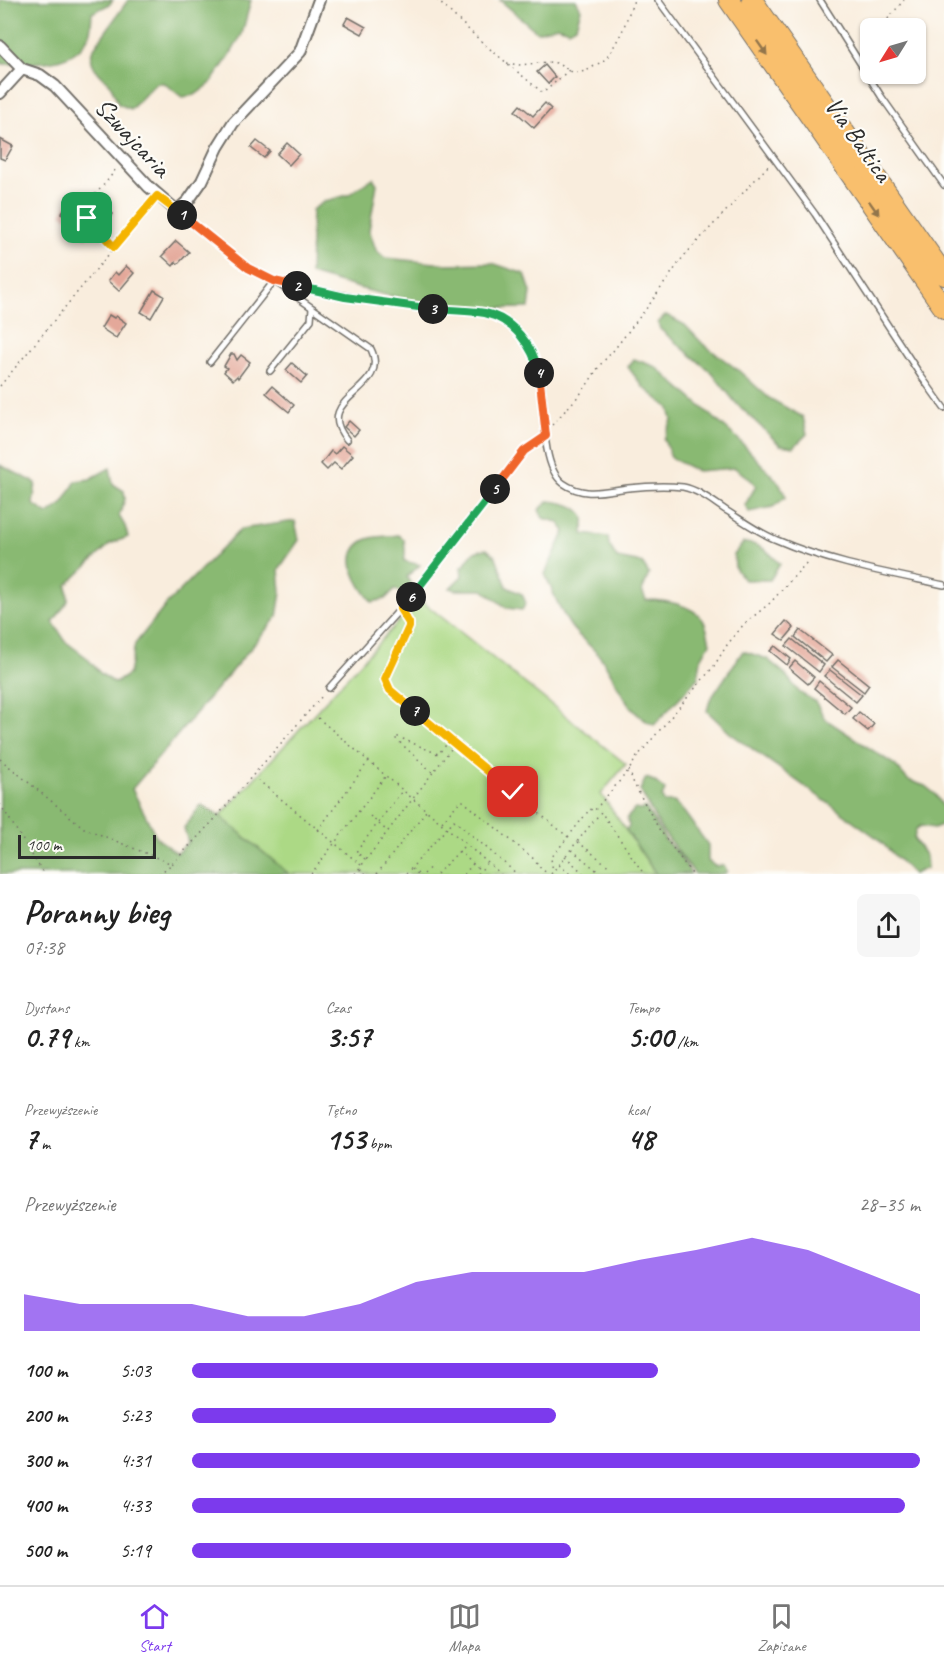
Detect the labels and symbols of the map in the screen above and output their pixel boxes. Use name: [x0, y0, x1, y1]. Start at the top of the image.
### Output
north arrow: [860, 18, 926, 84]
one-way arrow: [756, 40, 767, 56]
street label: Via Baltica: [817, 90, 901, 189]
street label: Szwajcaria: [88, 91, 179, 185]
pin: [61, 192, 112, 243]
one-way arrow: [868, 199, 880, 215]
pin: 1: [167, 200, 197, 230]
pin: 2: [282, 271, 312, 301]
pin: 3: [418, 294, 448, 324]
pin: 4: [524, 358, 554, 388]
pin: 5: [480, 474, 510, 504]
pin: 6: [396, 582, 426, 612]
pin: 7: [400, 696, 430, 726]
pin: [487, 766, 538, 817]
scale bar: [18, 832, 156, 860]

